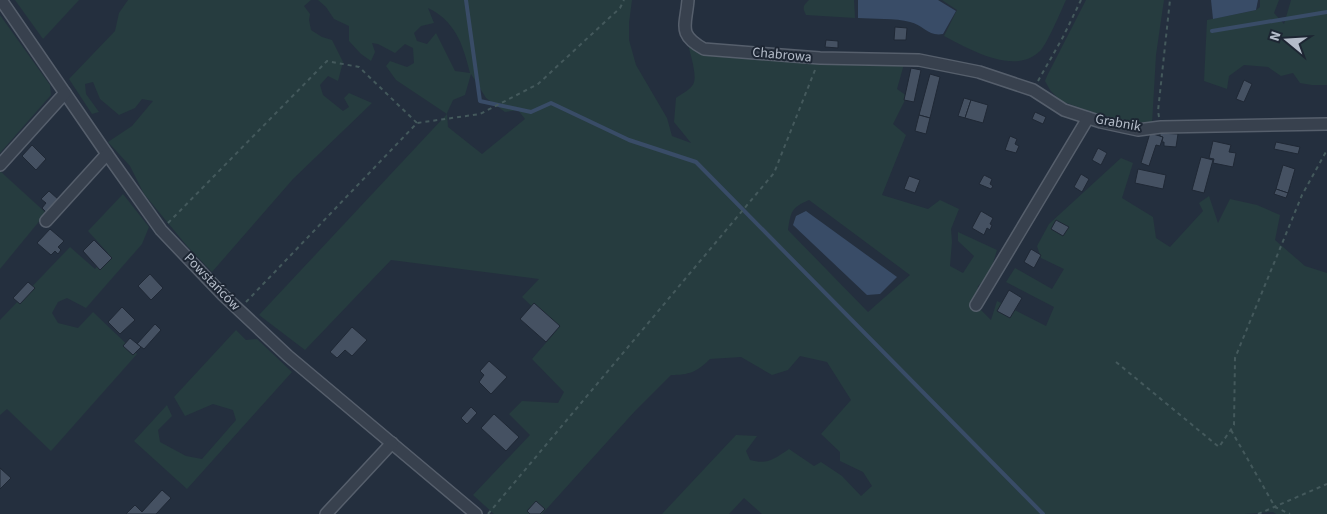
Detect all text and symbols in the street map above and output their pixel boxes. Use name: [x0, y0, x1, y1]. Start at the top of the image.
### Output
north arrow: [1262, 15, 1312, 65]
text: N: [1265, 29, 1287, 44]
street label: Chabrowa: [751, 42, 813, 68]
street label: Grabnik: [1094, 109, 1142, 137]
street label: Powstańców: [179, 249, 245, 315]

